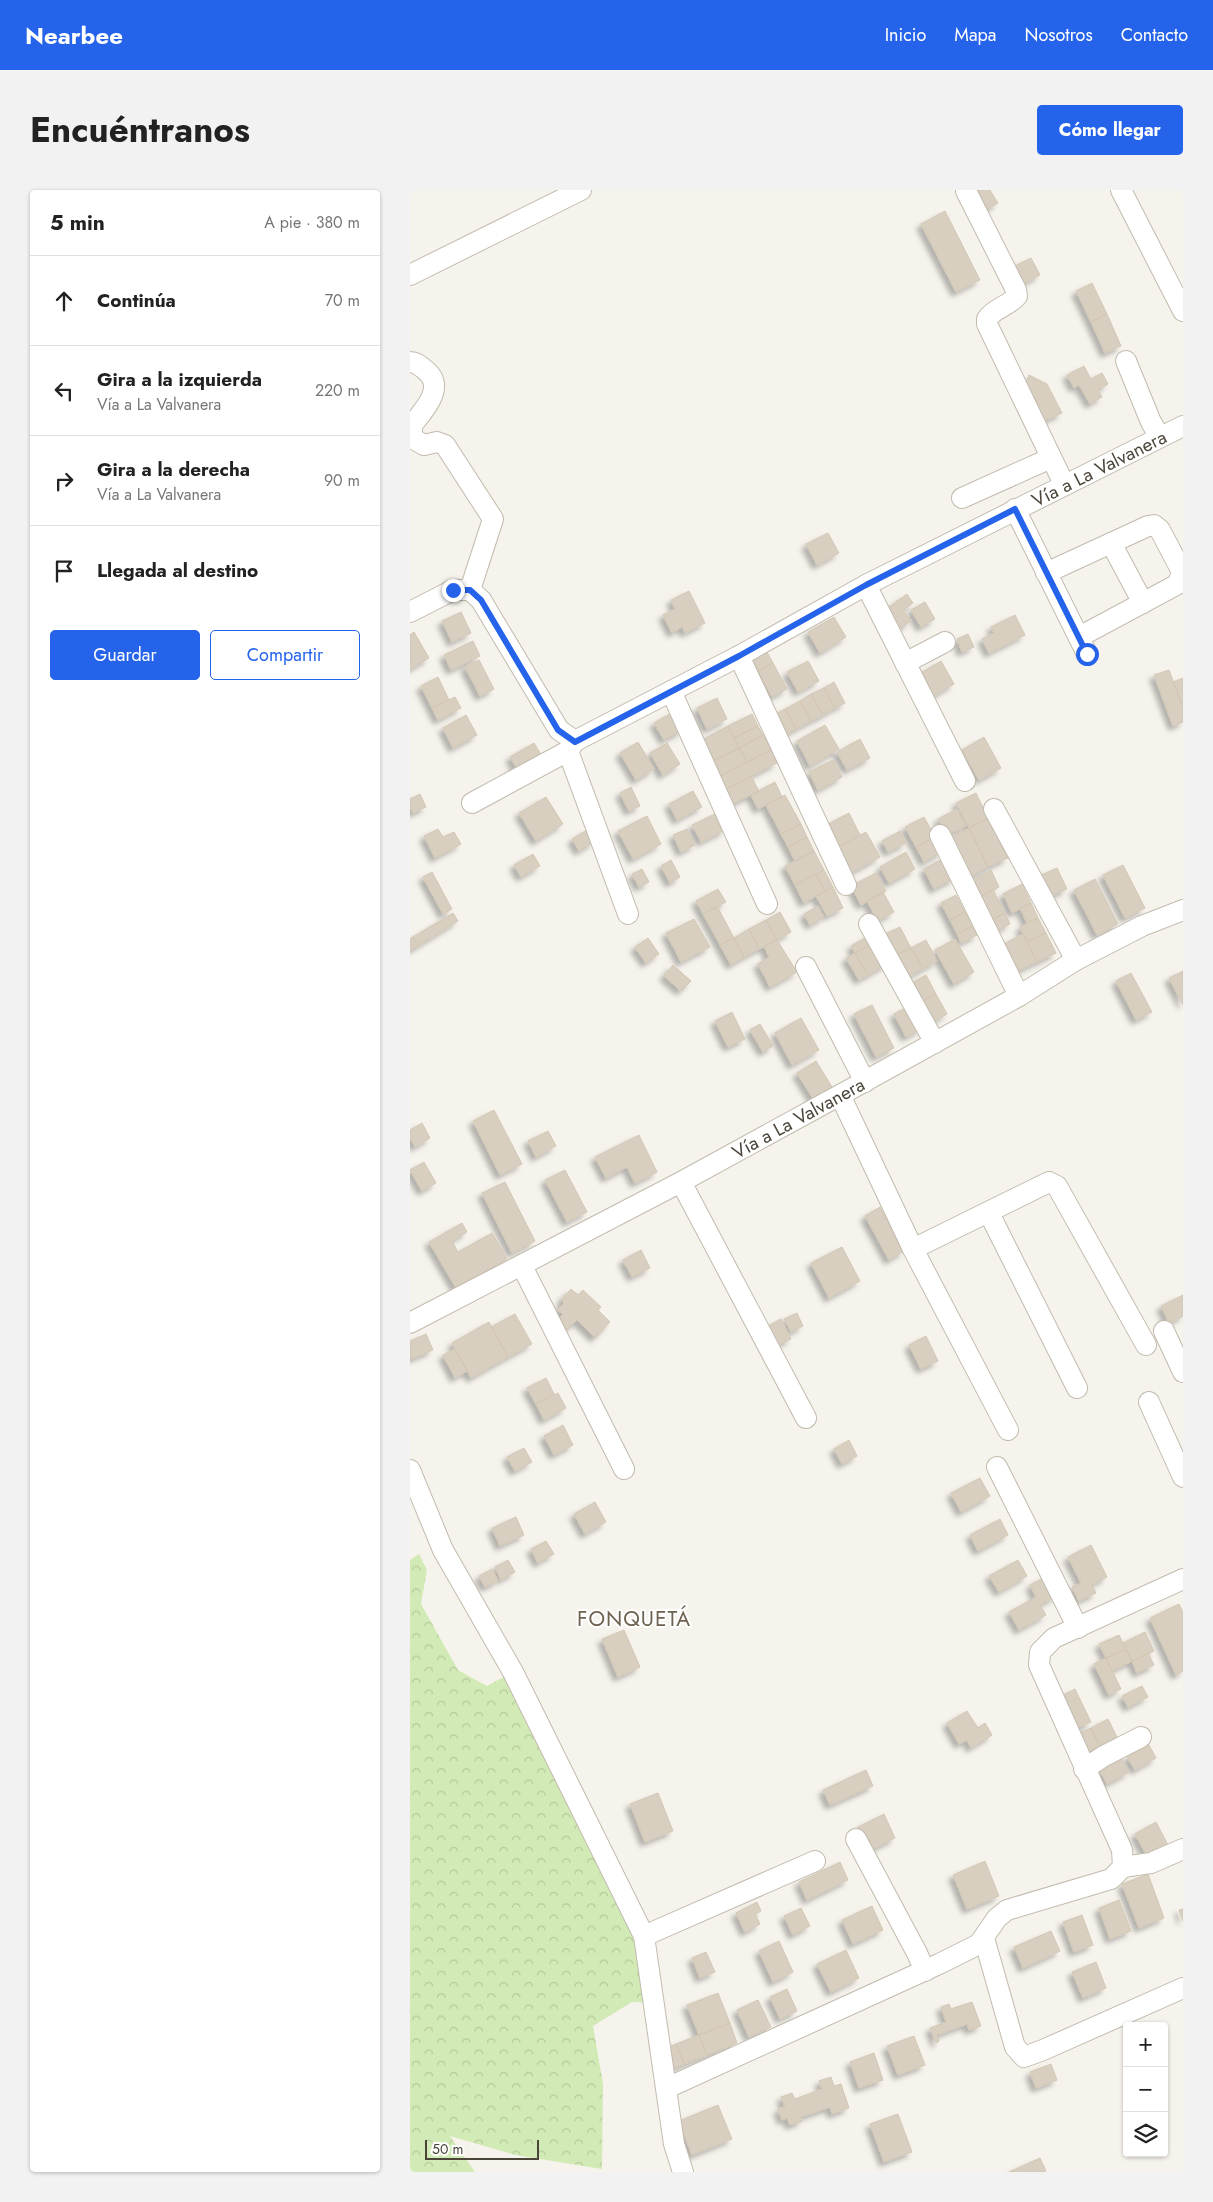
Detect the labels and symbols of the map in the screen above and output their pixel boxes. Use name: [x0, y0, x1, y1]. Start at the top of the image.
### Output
street label: Vía a La Valvanera: [1027, 423, 1171, 514]
route end: [442, 579, 465, 602]
route start: [1076, 643, 1099, 666]
street label: Vía a La Valvanera: [727, 1071, 870, 1166]
district label: FONQUETÁ: [577, 1604, 691, 1634]
scale bar: [425, 2137, 539, 2160]

